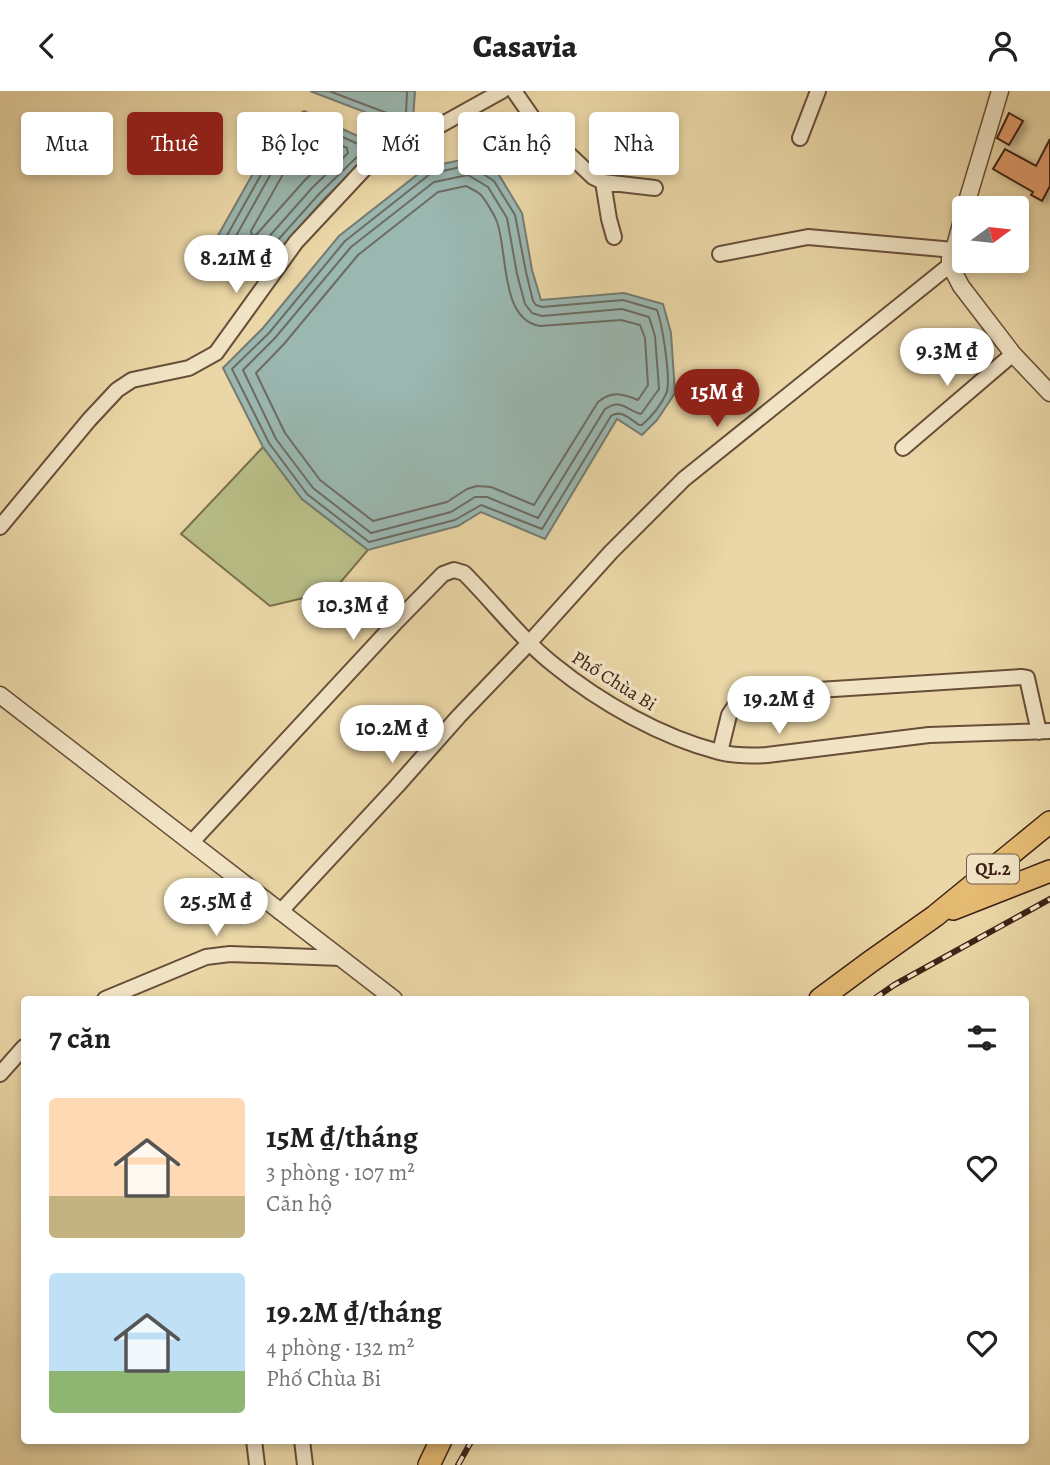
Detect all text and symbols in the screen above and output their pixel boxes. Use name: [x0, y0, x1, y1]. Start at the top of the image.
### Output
text: Casavia: [473, 24, 577, 68]
icon: back: [28, 27, 66, 65]
icon: person: [984, 27, 1022, 65]
chip: Mua: [21, 112, 113, 175]
chip: Thuê: [127, 112, 223, 175]
chip: Bộ lọc: [237, 112, 343, 175]
chip: Mới: [357, 112, 444, 175]
chip: Căn hộ: [458, 112, 575, 175]
chip: Nhà: [589, 112, 679, 175]
north arrow: [952, 196, 1029, 273]
map controls: [952, 196, 1029, 273]
pin: 8.21M ₫: [171, 235, 301, 295]
text: 8.21M ₫: [200, 242, 272, 273]
pin: 9.3M ₫: [890, 329, 1004, 388]
text: 9.3M ₫: [916, 335, 978, 366]
pin: 15M ₫: [668, 369, 766, 429]
text: 15M ₫: [690, 376, 744, 407]
pin: 10.3M ₫: [288, 582, 418, 642]
text: 10.3M ₫: [317, 589, 389, 620]
street label: Phố Chùa Bi: [567, 645, 661, 717]
pin: 19.2M ₫: [714, 677, 844, 736]
text: 19.2M ₫: [743, 683, 815, 714]
pin: 10.2M ₫: [327, 705, 457, 765]
text: 10.2M ₫: [356, 712, 428, 743]
road number: QL.2: [967, 855, 1019, 883]
pin: 25.5M ₫: [151, 879, 281, 938]
text: 25.5M ₫: [180, 885, 252, 916]
text: 7 căn: [49, 1018, 111, 1058]
icon: filters: [963, 1019, 1001, 1057]
text: 15M ₫/tháng: [266, 1117, 418, 1157]
icon: home: [105, 1126, 189, 1210]
icon: heart: [963, 1149, 1001, 1187]
text: 3 phòng · 107 m²: [266, 1157, 415, 1188]
text: Căn hộ: [266, 1188, 332, 1219]
text: 19.2M ₫/tháng: [266, 1292, 442, 1332]
icon: home: [105, 1301, 189, 1385]
icon: heart: [963, 1324, 1001, 1362]
text: 4 phòng · 132 m²: [266, 1332, 414, 1363]
text: Phố Chùa Bi: [266, 1363, 381, 1394]

